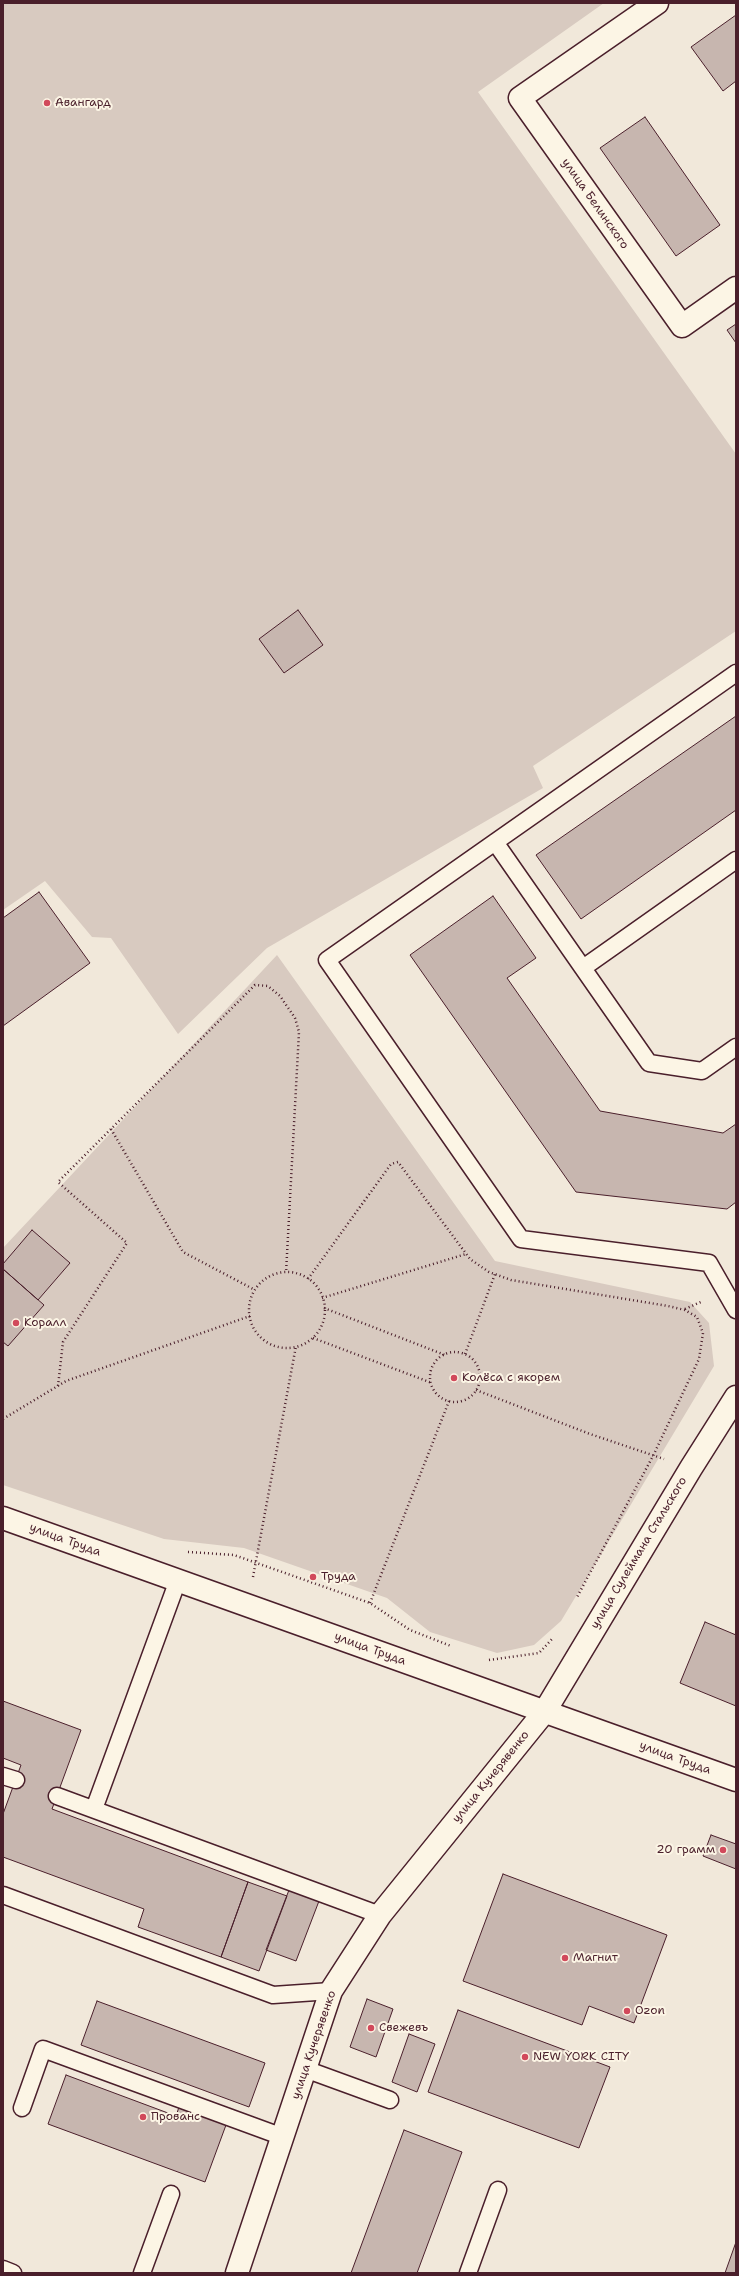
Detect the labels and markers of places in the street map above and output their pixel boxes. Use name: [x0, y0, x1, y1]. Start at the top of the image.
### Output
place label: Авангард: [55, 96, 111, 110]
marker: Авангард: [42, 98, 52, 108]
place label: Коралл: [24, 1316, 66, 1330]
marker: Коралл: [11, 1318, 21, 1328]
place label: Колёса с якорем: [462, 1371, 560, 1385]
marker: Колёса с якорем: [449, 1373, 459, 1383]
place label: Труда: [321, 1570, 356, 1584]
marker: Труда: [308, 1572, 318, 1582]
place label: 20 грамм: [656, 1843, 715, 1857]
marker: 20 грамм: [718, 1845, 728, 1855]
place label: Магнит: [573, 1951, 618, 1965]
marker: Магнит: [560, 1953, 570, 1963]
place label: Ozon: [635, 2004, 665, 2018]
marker: Ozon: [622, 2006, 632, 2016]
place label: Свежевъ: [379, 2021, 428, 2035]
marker: Свежевъ: [366, 2023, 376, 2033]
place label: NEW YORK CITY: [533, 2050, 629, 2064]
marker: NEW YORK CITY: [520, 2052, 530, 2062]
place label: Прованс: [151, 2110, 200, 2124]
marker: Прованс: [138, 2112, 148, 2122]

